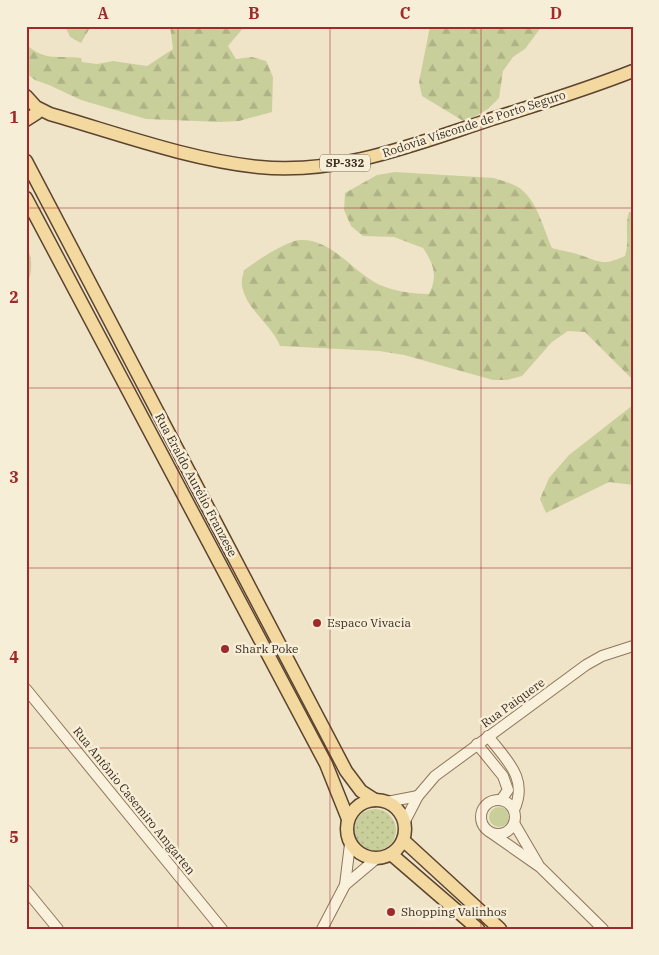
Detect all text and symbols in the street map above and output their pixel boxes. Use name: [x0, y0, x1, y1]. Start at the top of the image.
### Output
text: A: [97, 3, 109, 23]
text: B: [248, 3, 260, 23]
text: C: [400, 3, 410, 23]
text: D: [550, 3, 562, 23]
street label: Rodovia Visconde de Porto Seguro: [380, 87, 568, 160]
text: 1: [9, 107, 19, 127]
road number: SP-332: [320, 154, 370, 172]
text: 2: [9, 287, 19, 307]
street label: Rua Eraldo Aurélio Franzese: [152, 410, 241, 559]
text: 3: [9, 467, 19, 487]
place label: Espaco Vivacia: [327, 615, 411, 630]
marker: Espaco Vivacia: [311, 617, 323, 629]
place label: Shark Poke: [235, 641, 299, 656]
marker: Shark Poke: [219, 643, 231, 655]
text: 4: [9, 647, 19, 667]
street label: Rua Paiquere: [478, 674, 548, 731]
street label: Rua Antônio Casemiro Amgarten: [70, 724, 199, 878]
text: 5: [9, 827, 19, 847]
place label: Shopping Valinhos: [401, 904, 507, 919]
marker: Shopping Valinhos: [385, 906, 397, 918]

